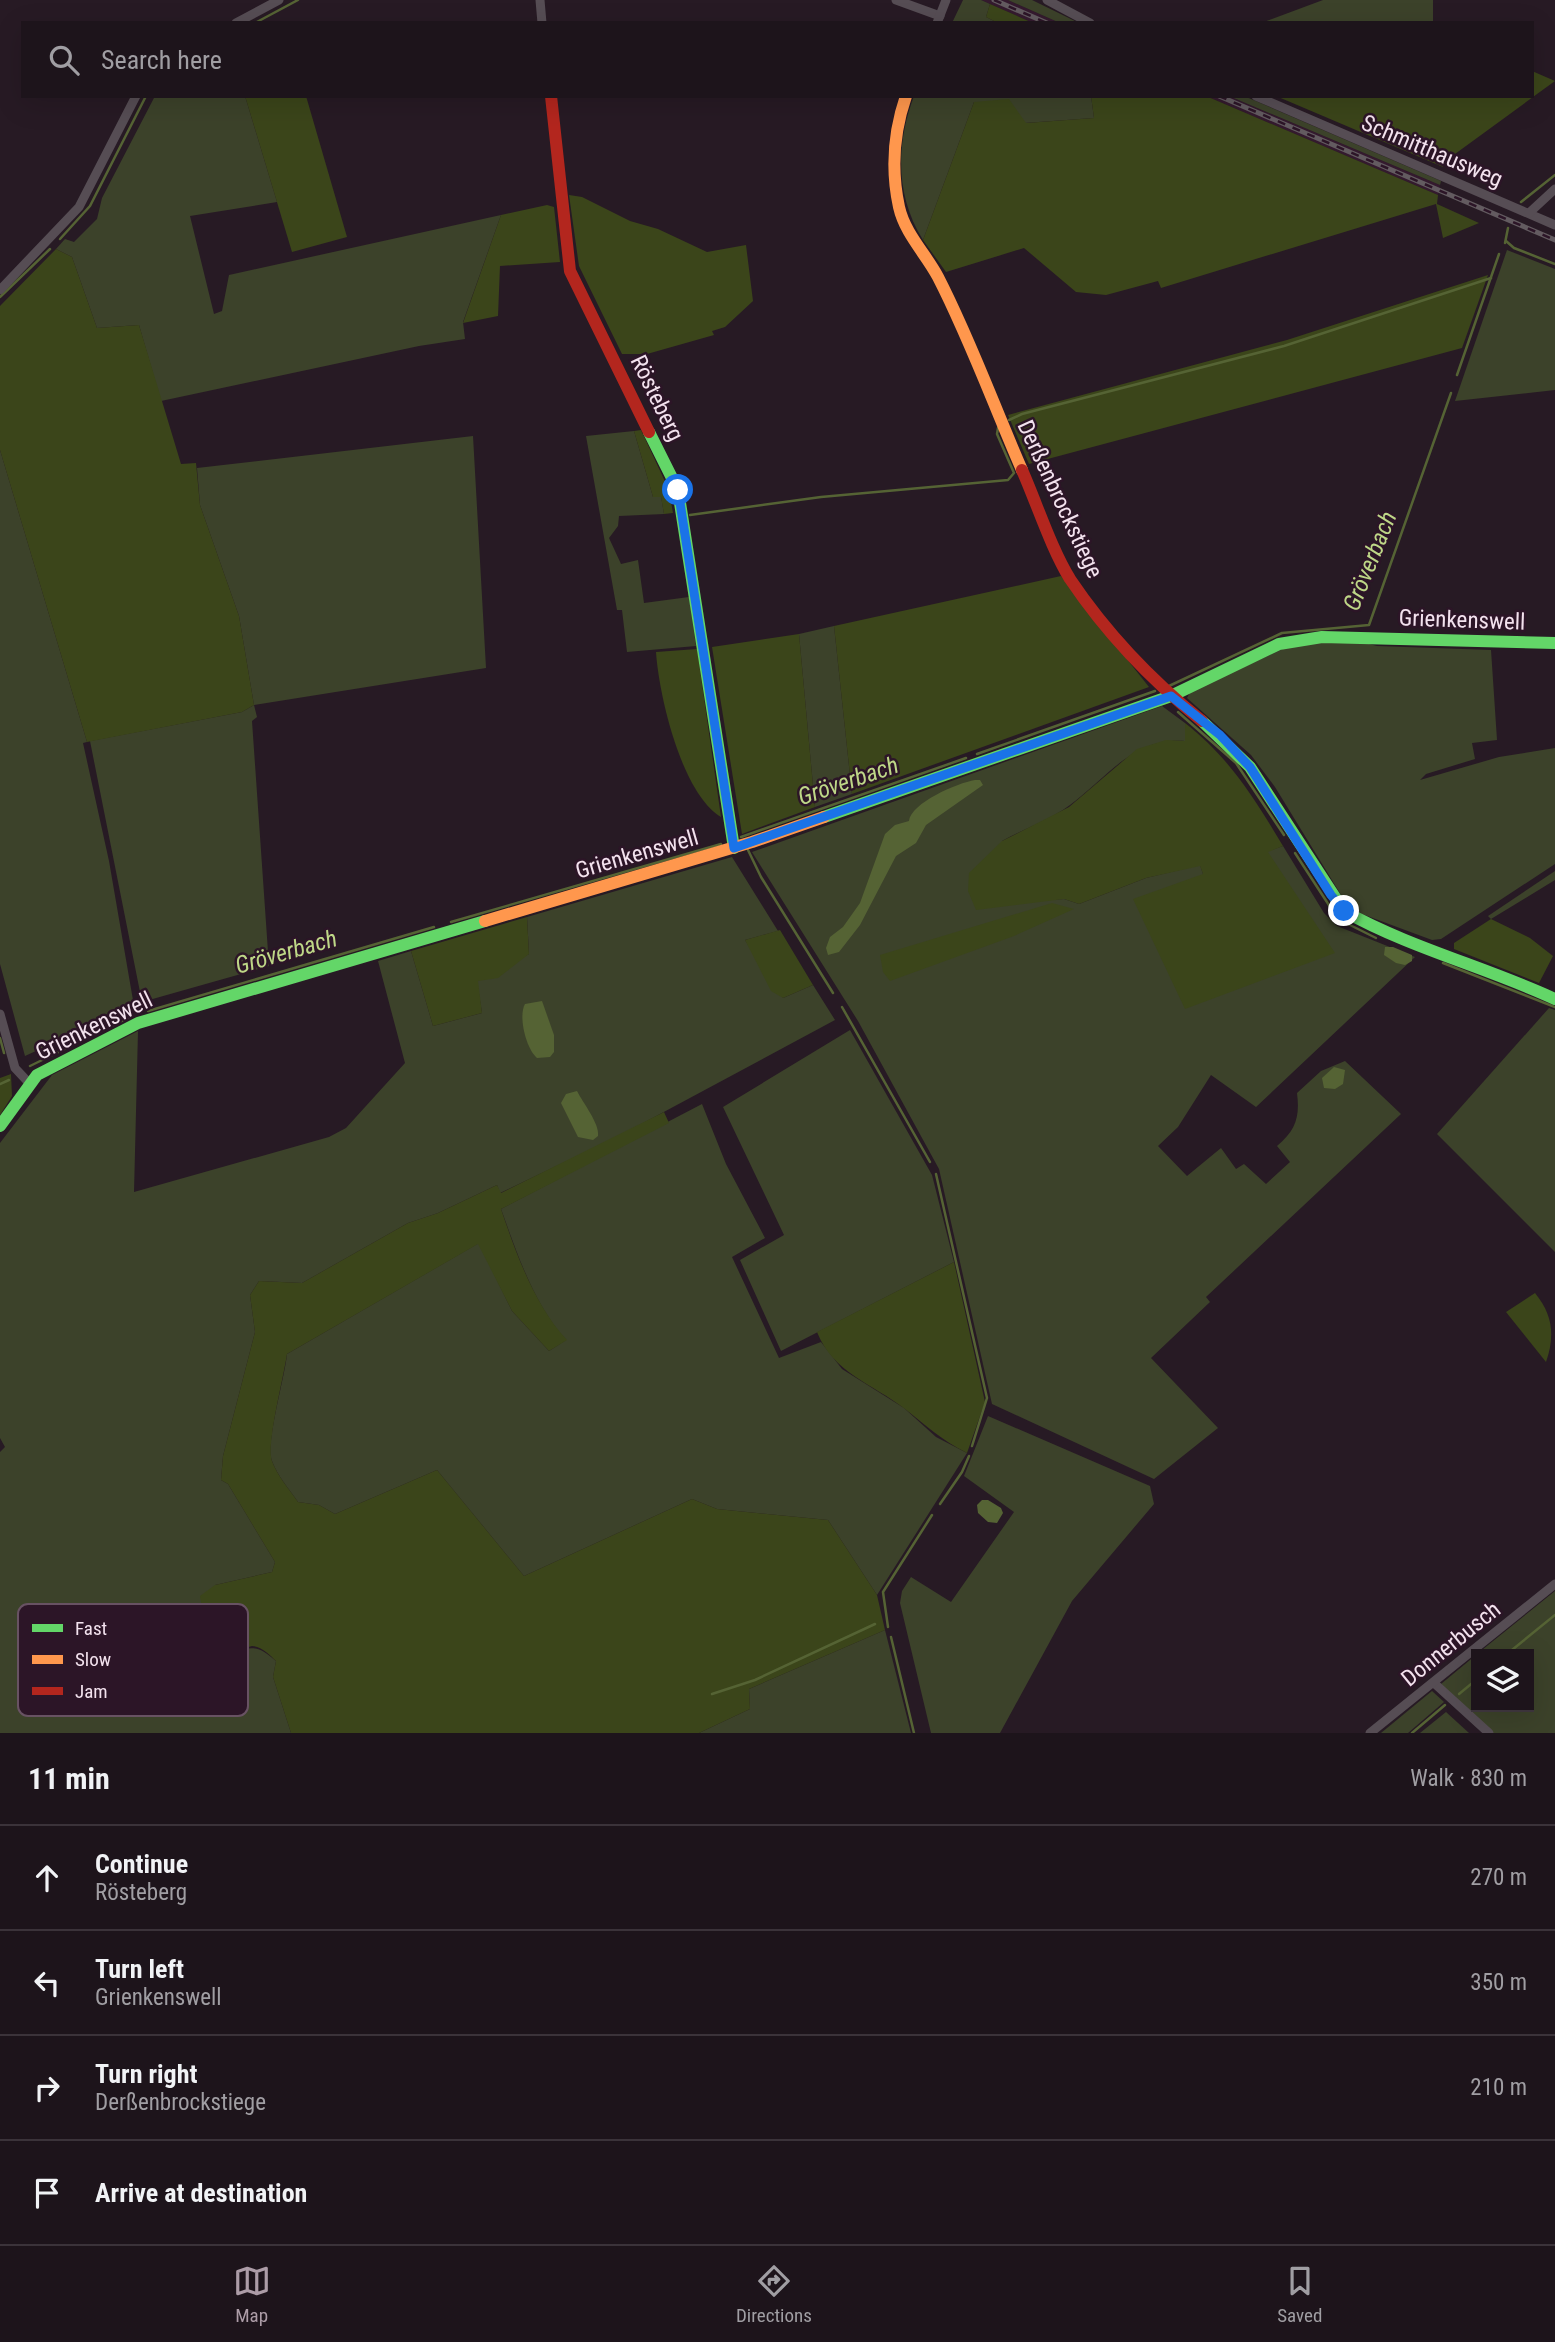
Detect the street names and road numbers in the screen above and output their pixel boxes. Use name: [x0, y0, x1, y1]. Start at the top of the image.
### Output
street label: Schmitthausweg: [1357, 109, 1507, 193]
street label: Rösteberg: [625, 351, 689, 445]
street label: Derßenbrockstiege: [1012, 416, 1108, 582]
street label: Grienkenswell: [1398, 604, 1526, 636]
street label: Grienkenswell: [572, 824, 702, 884]
street label: Grienkenswell: [31, 986, 157, 1066]
street label: Donnerbusch: [1396, 1596, 1506, 1692]

